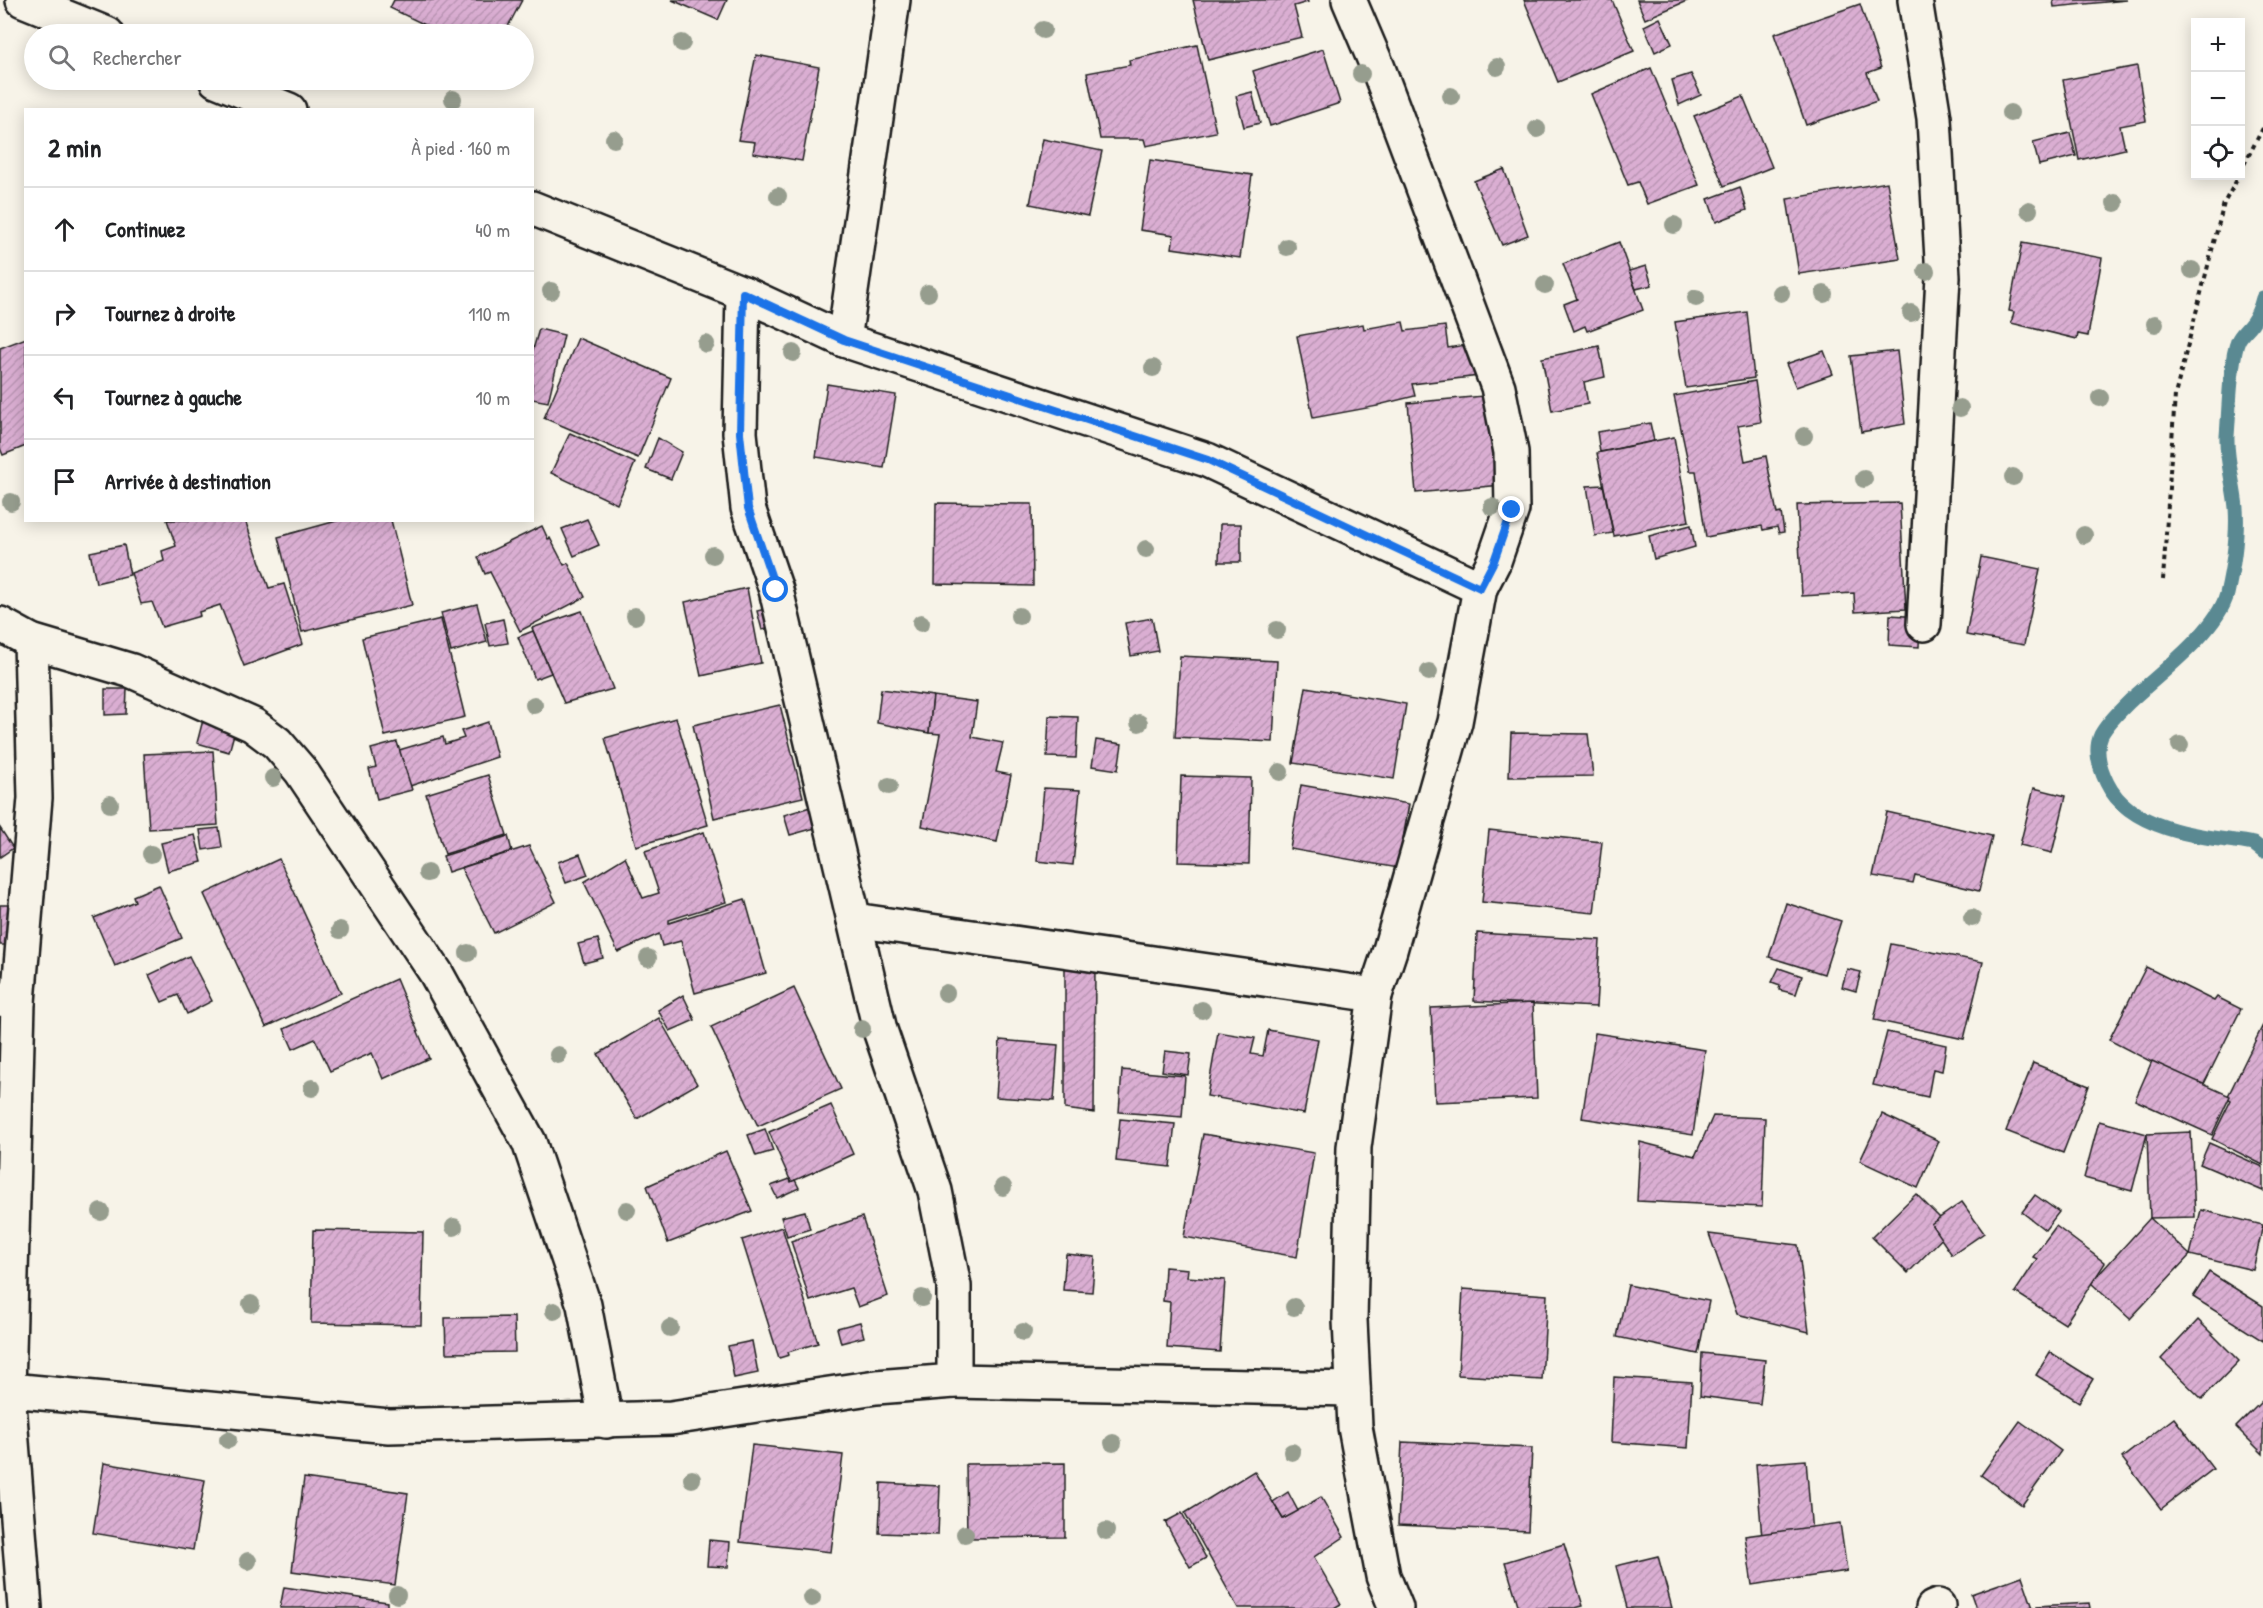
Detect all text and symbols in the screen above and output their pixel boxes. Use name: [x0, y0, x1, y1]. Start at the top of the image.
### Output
map controls: [2191, 18, 2245, 180]
button: +: [2191, 18, 2245, 72]
search box: [24, 24, 534, 90]
icon: search: [45, 41, 78, 74]
text: Rechercher: [93, 42, 182, 72]
button: −: [2191, 72, 2245, 126]
button: locate: [2191, 126, 2245, 180]
text: 2 min: [48, 130, 101, 165]
text: À pied · 160 m: [411, 134, 510, 161]
icon: ahead: [48, 213, 81, 246]
text: Continuez: [105, 214, 185, 244]
text: 40 m: [475, 216, 510, 243]
icon: right: [48, 297, 81, 330]
text: Tournez à droite: [105, 298, 235, 328]
text: 110 m: [468, 300, 510, 327]
icon: left: [48, 381, 81, 414]
text: Tournez à gauche: [105, 382, 242, 412]
text: 10 m: [476, 384, 510, 411]
icon: arrive: [48, 465, 81, 498]
text: Arrivée à destination: [105, 466, 271, 496]
route end: [1498, 496, 1524, 522]
route start: [762, 576, 788, 602]

